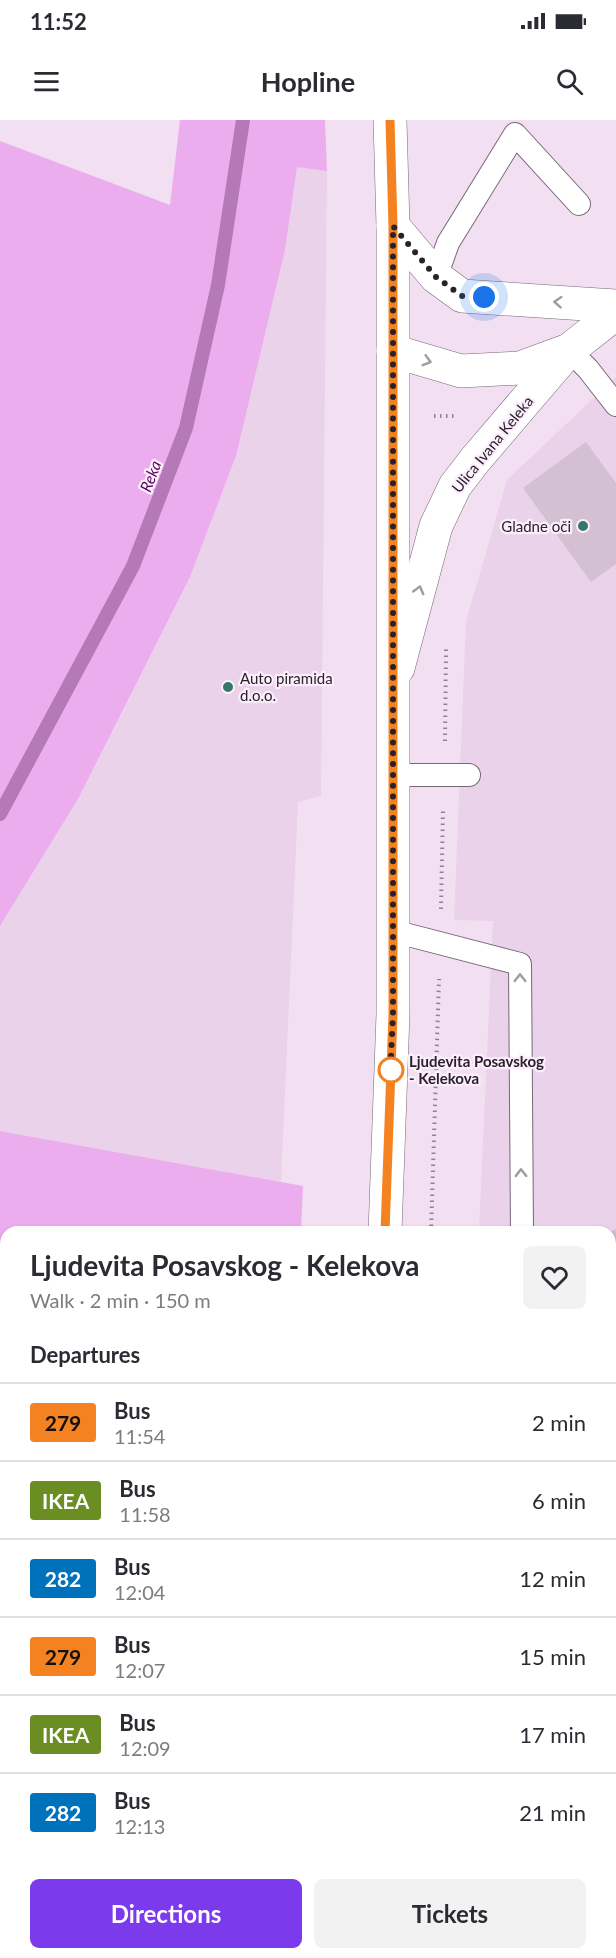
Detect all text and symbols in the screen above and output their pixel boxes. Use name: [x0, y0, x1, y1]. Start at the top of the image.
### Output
text: 11:52: [30, 8, 87, 35]
icon: menu: [30, 65, 63, 98]
text: Hopline: [261, 65, 355, 98]
icon: search: [553, 65, 586, 98]
your location: [469, 282, 499, 312]
one-way arrow: [553, 295, 562, 308]
one-way arrow: [421, 354, 432, 366]
street label: Ulica Ivana Keleka: [448, 392, 536, 496]
water label: Reka: [135, 458, 165, 494]
place label: Gladne oči: [501, 517, 571, 535]
marker: Gladne oči: [576, 519, 590, 533]
one-way arrow: [411, 585, 424, 595]
place label: Auto piramida d.o.o.: [240, 669, 333, 704]
marker: Auto piramida d.o.o.: [221, 680, 235, 694]
one-way arrow: [514, 974, 526, 983]
place label: Ljudevita Posavskog - Kelekova: [409, 1052, 544, 1087]
marker: Ljudevita Posavskog - Kelekova: [378, 1057, 404, 1083]
one-way arrow: [515, 1169, 527, 1178]
button: heart: [523, 1246, 586, 1309]
text: Ljudevita Posavskog - Kelekova: [30, 1248, 420, 1282]
text: Walk · 2 min · 150 m: [30, 1288, 211, 1312]
text: Departures: [30, 1341, 140, 1368]
text: Bus: [114, 1397, 150, 1424]
text: 2 min: [532, 1409, 586, 1436]
text: 279: [45, 1410, 81, 1435]
text: 11:54: [114, 1424, 165, 1448]
text: Bus: [119, 1475, 156, 1502]
text: 6 min: [532, 1487, 586, 1514]
text: IKEA: [42, 1488, 89, 1513]
text: 11:58: [119, 1502, 171, 1526]
text: Bus: [114, 1553, 150, 1580]
text: 12 min: [519, 1565, 586, 1592]
text: 282: [45, 1566, 81, 1591]
text: 12:04: [114, 1580, 165, 1604]
text: Bus: [114, 1631, 150, 1658]
text: 15 min: [519, 1643, 586, 1670]
text: 279: [45, 1644, 81, 1669]
text: 12:07: [114, 1658, 165, 1682]
text: Bus: [119, 1709, 156, 1736]
text: 17 min: [519, 1721, 586, 1748]
text: IKEA: [42, 1722, 89, 1747]
text: 12:09: [119, 1736, 171, 1760]
text: Bus: [114, 1787, 150, 1814]
text: 21 min: [519, 1799, 586, 1826]
text: 282: [45, 1800, 81, 1825]
text: 12:13: [114, 1814, 165, 1838]
button: Directions: [30, 1879, 302, 1948]
button: Tickets: [314, 1879, 586, 1948]

